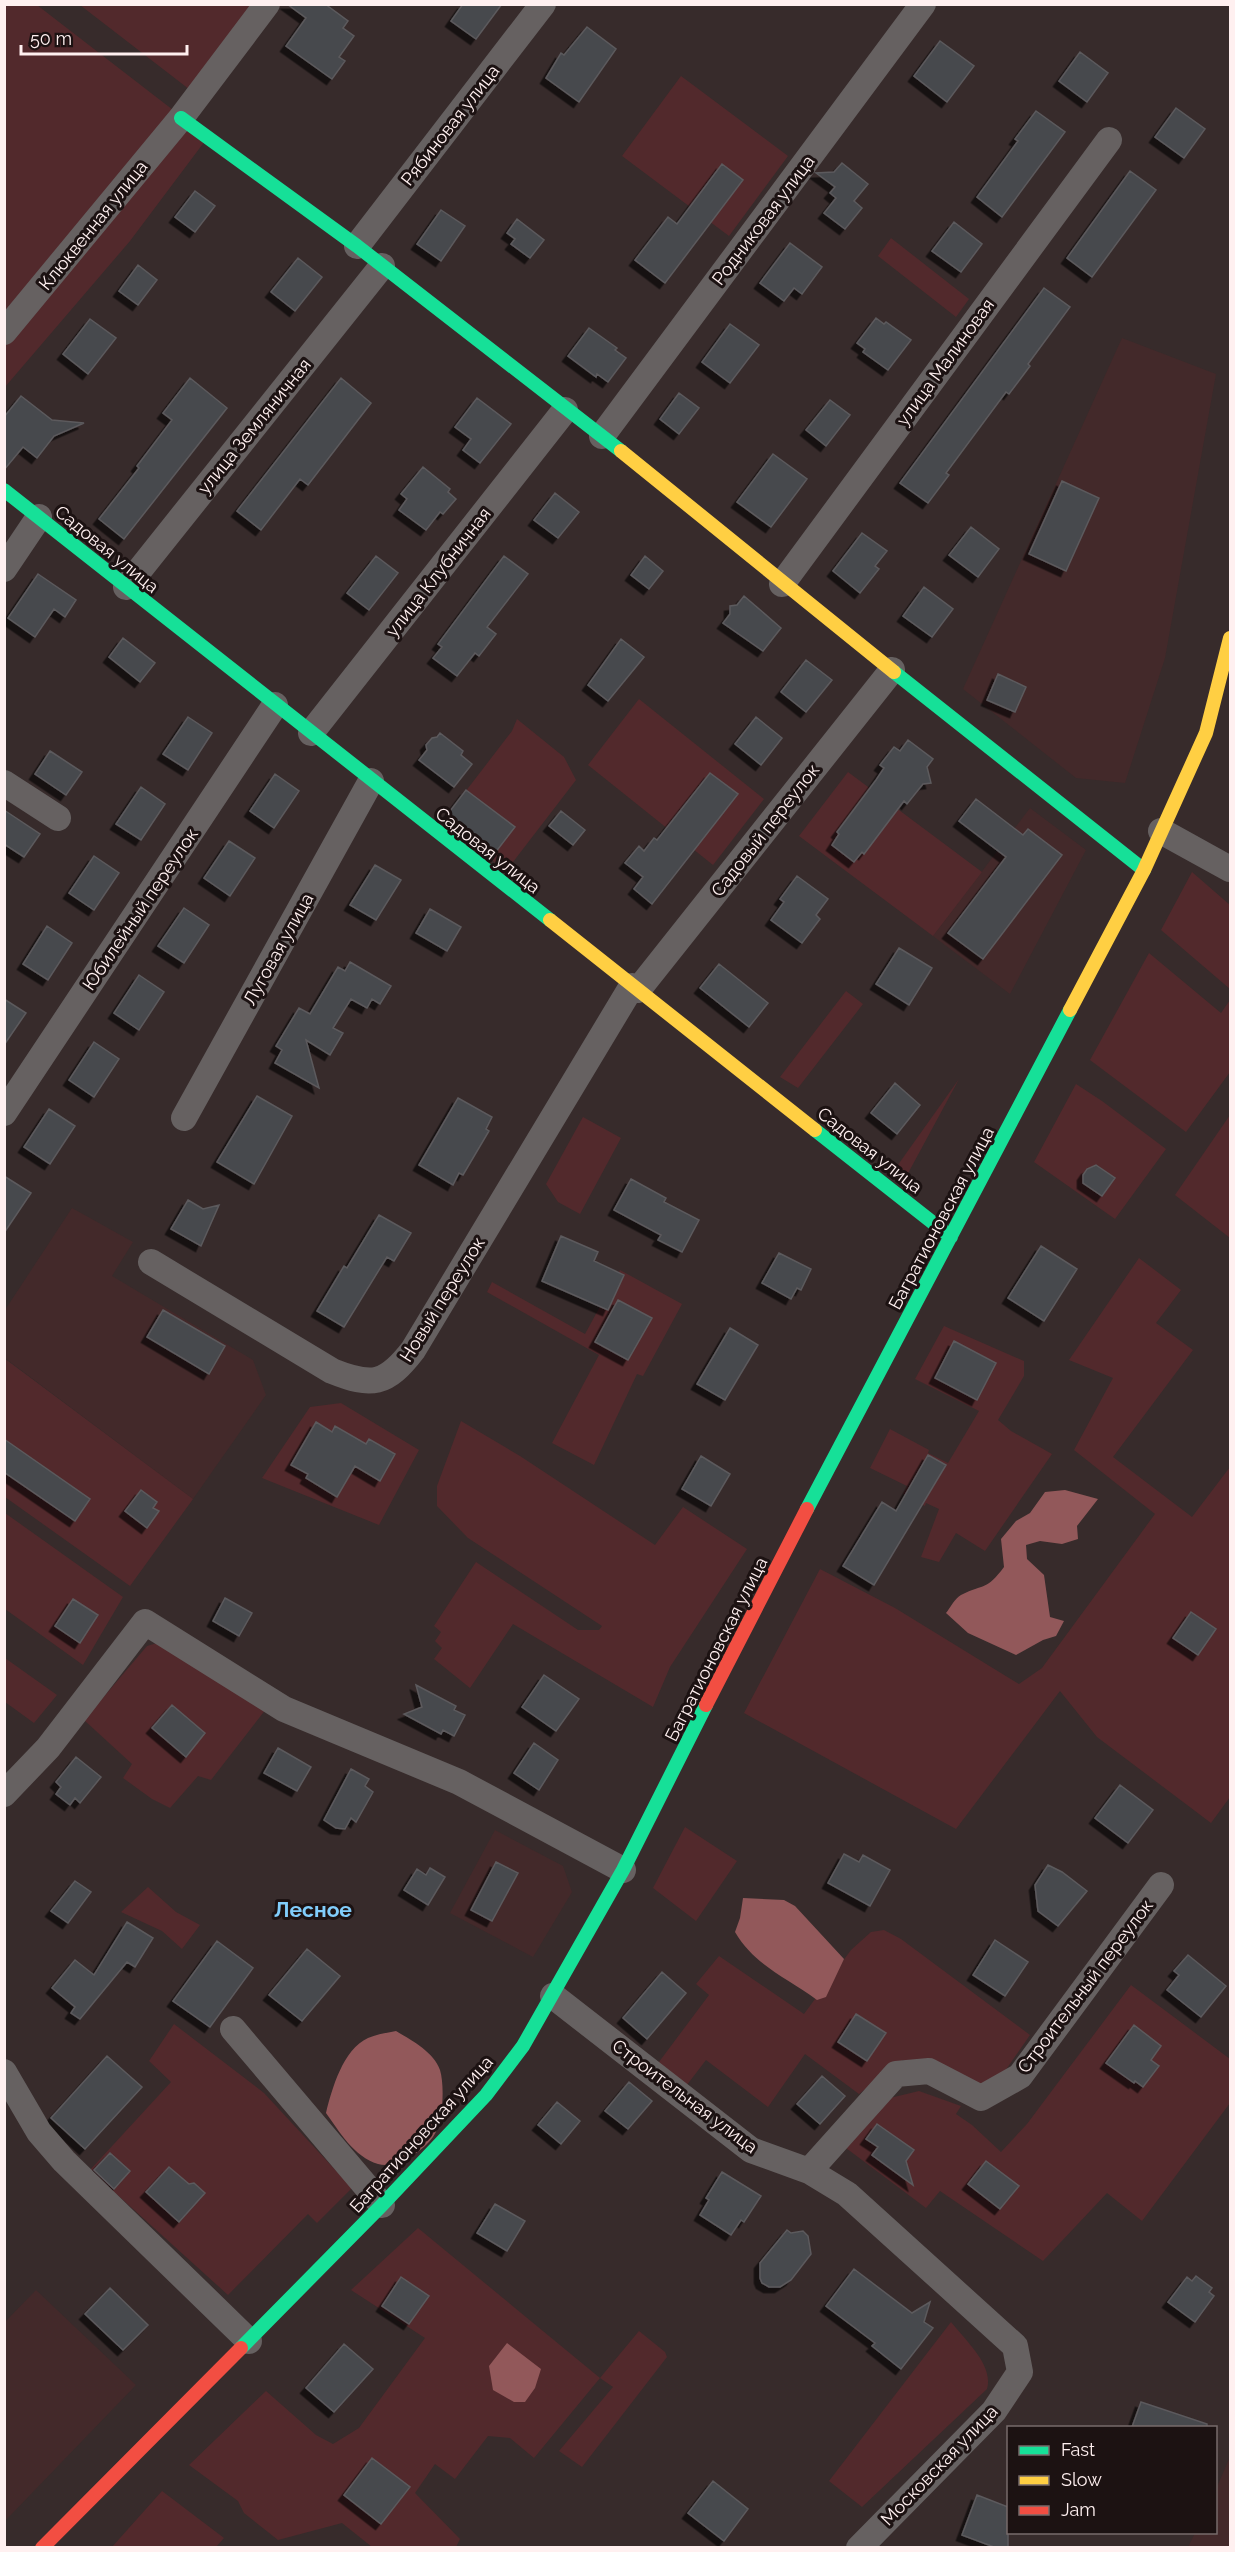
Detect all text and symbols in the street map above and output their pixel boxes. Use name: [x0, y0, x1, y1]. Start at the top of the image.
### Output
scale bar: [21, 18, 188, 56]
text: 50 m: [30, 28, 72, 49]
street label: Рябиновая улица: [396, 61, 504, 189]
street label: Родниковая улица: [707, 151, 819, 289]
street label: Клюквенная улица: [34, 156, 152, 294]
street label: улица Малиновая: [892, 294, 998, 430]
street label: улица Земляничная: [193, 354, 315, 498]
street label: Садовая улица: [51, 501, 163, 597]
street label: улица Клубничная: [381, 503, 495, 641]
street label: Садовый переулок: [707, 759, 823, 901]
street label: Садовая улица: [431, 803, 545, 897]
street label: Юбилейный переулок: [78, 824, 202, 994]
street label: Луговая улица: [239, 889, 317, 1009]
street label: Садовая улица: [813, 1103, 927, 1197]
street label: Багратионовская улица: [884, 1123, 998, 1313]
street label: Новый переулок: [395, 1233, 489, 1365]
street label: Багратионовская улица: [660, 1553, 772, 1745]
street label: Строительный переулок: [1013, 1895, 1157, 2077]
district label: Лесное: [274, 1897, 352, 1922]
street label: Строительная улица: [608, 2035, 762, 2157]
street label: Багратионовская улица: [345, 2051, 497, 2217]
street label: Московская улица: [876, 2401, 1002, 2529]
legend: [1007, 2426, 1217, 2534]
text: Fast: [1061, 2439, 1095, 2460]
text: Slow: [1061, 2469, 1102, 2490]
text: Jam: [1061, 2499, 1096, 2520]

